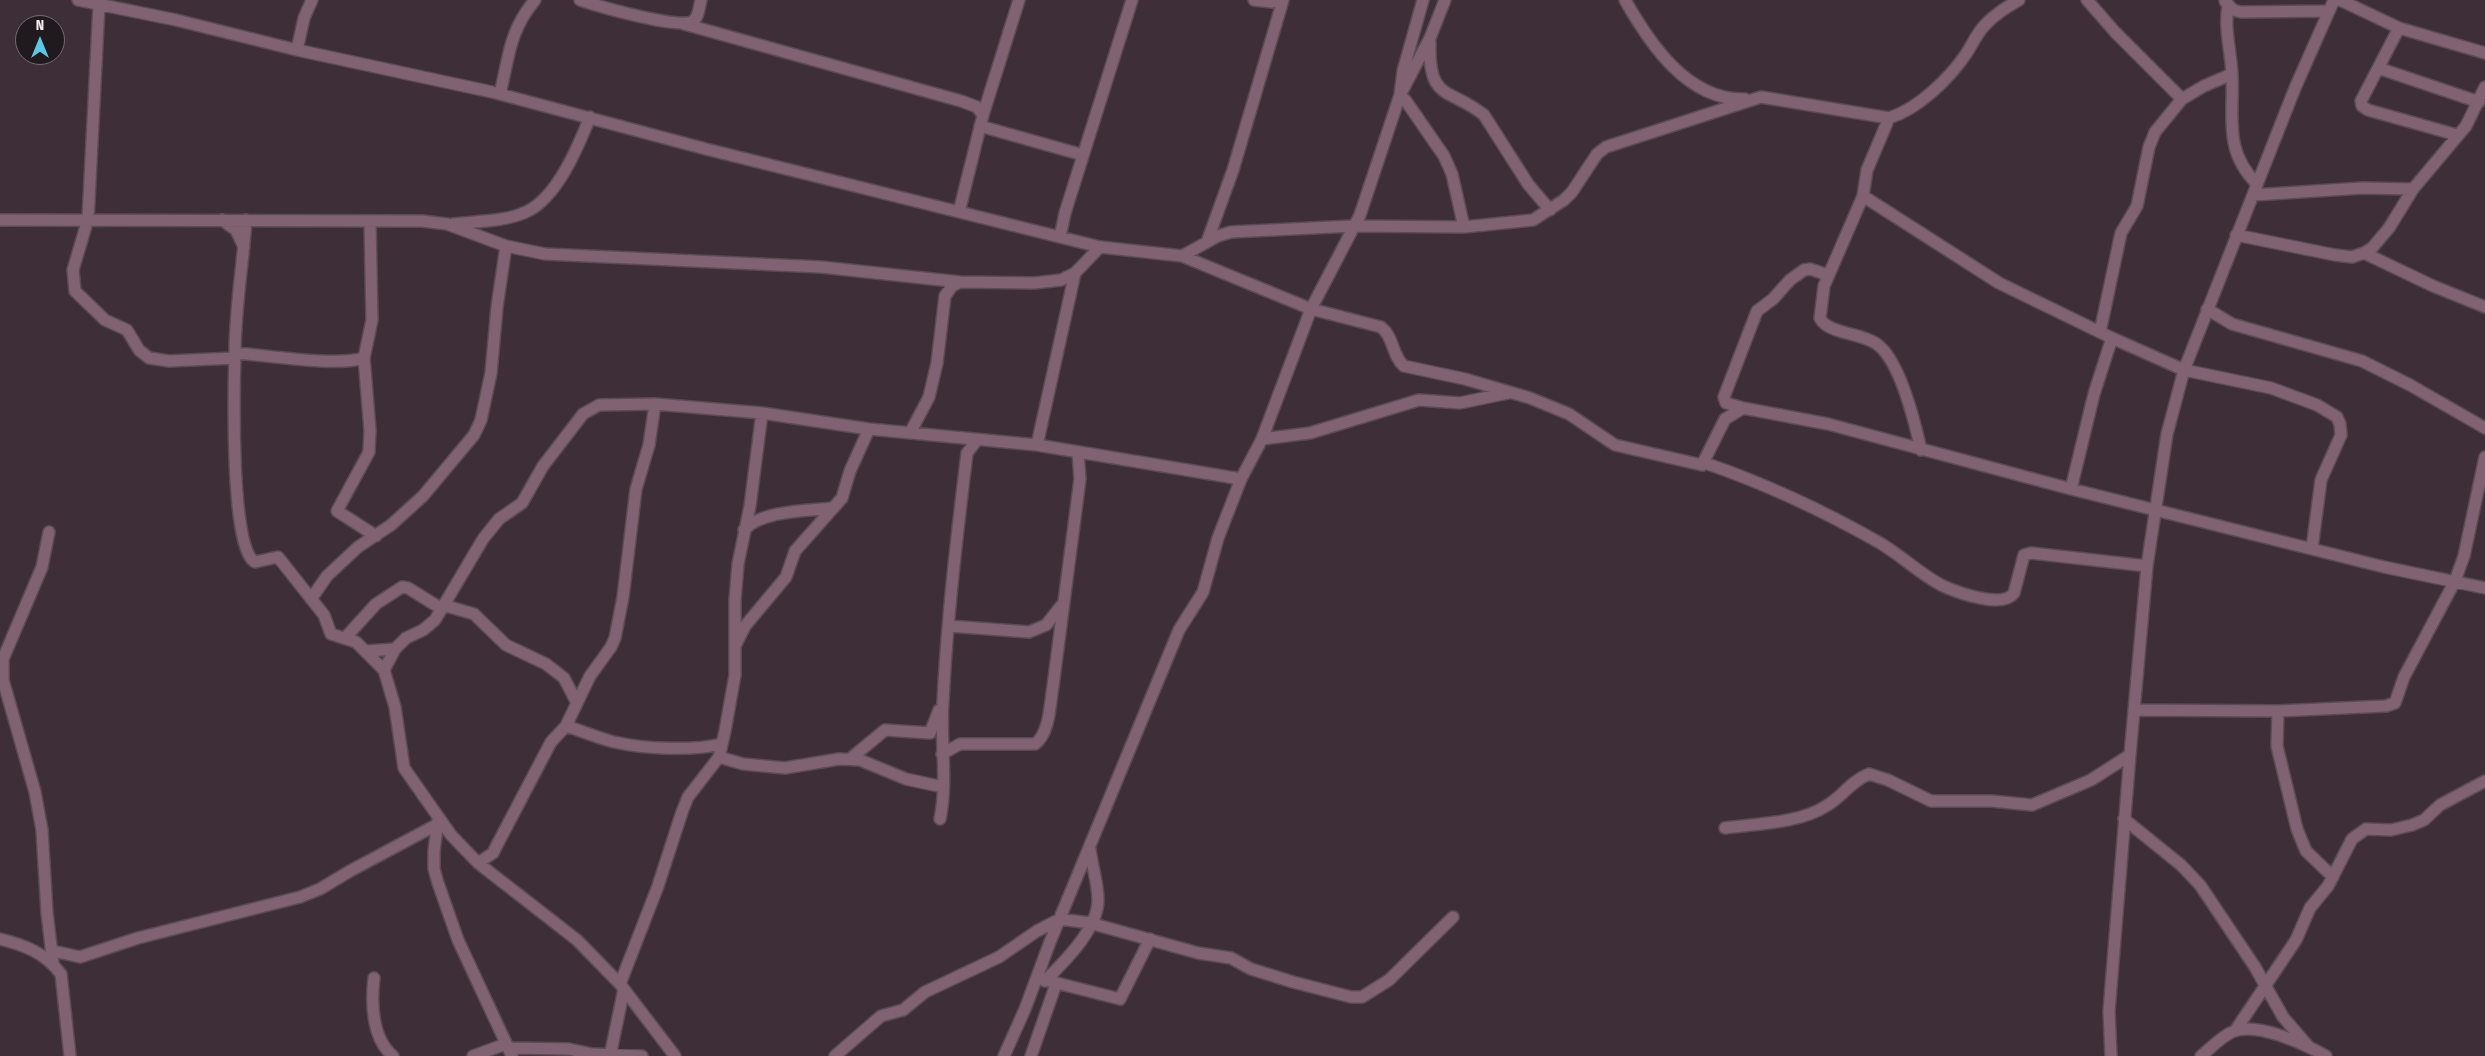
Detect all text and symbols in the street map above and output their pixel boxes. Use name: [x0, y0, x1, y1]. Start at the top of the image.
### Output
north arrow: [15, 15, 65, 65]
text: N: [36, 17, 44, 34]

